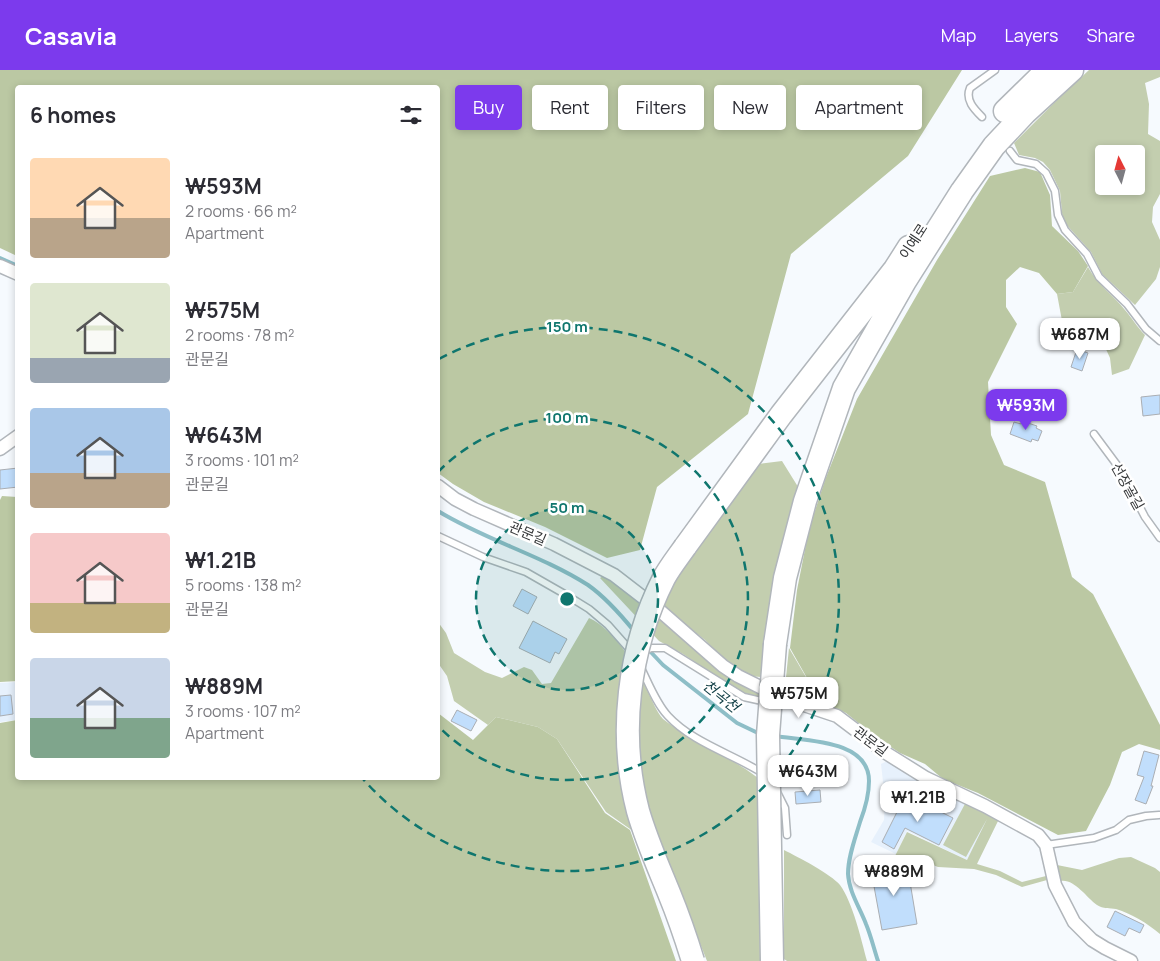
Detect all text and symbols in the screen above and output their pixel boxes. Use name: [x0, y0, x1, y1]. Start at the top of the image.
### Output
text: Casavia: [25, 19, 117, 52]
text: Map: [941, 23, 976, 47]
text: Layers: [1004, 23, 1058, 47]
text: Share: [1086, 23, 1135, 47]
chip: Buy: [455, 85, 522, 130]
chip: Rent: [532, 85, 608, 130]
chip: Filters: [618, 85, 704, 130]
chip: New: [714, 85, 786, 130]
chip: Apartment: [796, 85, 922, 130]
text: 6 homes: [30, 101, 116, 129]
icon: filters: [397, 101, 425, 129]
north arrow: [1095, 145, 1145, 195]
map controls: [1095, 145, 1145, 195]
text: ₩593M: [185, 172, 262, 200]
icon: home: [70, 178, 130, 238]
text: 2 rooms · 66 m²: [185, 200, 297, 222]
street label: 이예로: [895, 220, 932, 262]
text: Apartment: [185, 222, 264, 244]
text: ₩575M: [185, 296, 260, 324]
icon: home: [70, 303, 130, 363]
text: 150 m: [546, 316, 588, 337]
pin: ₩687M: [1045, 318, 1115, 360]
text: ₩687M: [1051, 323, 1109, 345]
text: 2 rooms · 78 m²: [185, 324, 294, 346]
text: 관문길: [185, 348, 229, 370]
pin: ₩593M: [991, 388, 1061, 431]
text: ₩593M: [997, 394, 1055, 416]
text: 100 m: [546, 407, 588, 428]
text: ₩643M: [185, 421, 262, 449]
icon: home: [70, 428, 130, 488]
text: 3 rooms · 101 m²: [185, 449, 299, 471]
street label: 선장골길: [1107, 459, 1149, 513]
text: 관문길: [185, 473, 229, 495]
text: 50 m: [549, 497, 585, 518]
street label: 관문길: [507, 517, 549, 549]
text: ₩1.21B: [185, 546, 256, 574]
icon: home: [70, 553, 130, 613]
text: 5 rooms · 138 m²: [185, 574, 302, 596]
centre of rings: [558, 590, 576, 608]
text: 관문길: [185, 598, 229, 620]
text: ₩889M: [185, 672, 263, 700]
water label: 천곡천: [698, 675, 745, 719]
pin: ₩575M: [764, 676, 834, 719]
icon: home: [70, 678, 130, 738]
text: ₩575M: [770, 682, 828, 704]
text: 3 rooms · 107 m²: [185, 700, 301, 722]
text: Apartment: [185, 722, 264, 744]
street label: 관문길: [850, 722, 892, 760]
pin: ₩643M: [773, 754, 843, 797]
text: ₩643M: [779, 760, 837, 782]
pin: ₩1.21B: [877, 780, 959, 823]
text: ₩1.21B: [891, 786, 945, 808]
pin: ₩889M: [859, 854, 929, 897]
text: ₩889M: [864, 860, 924, 882]

